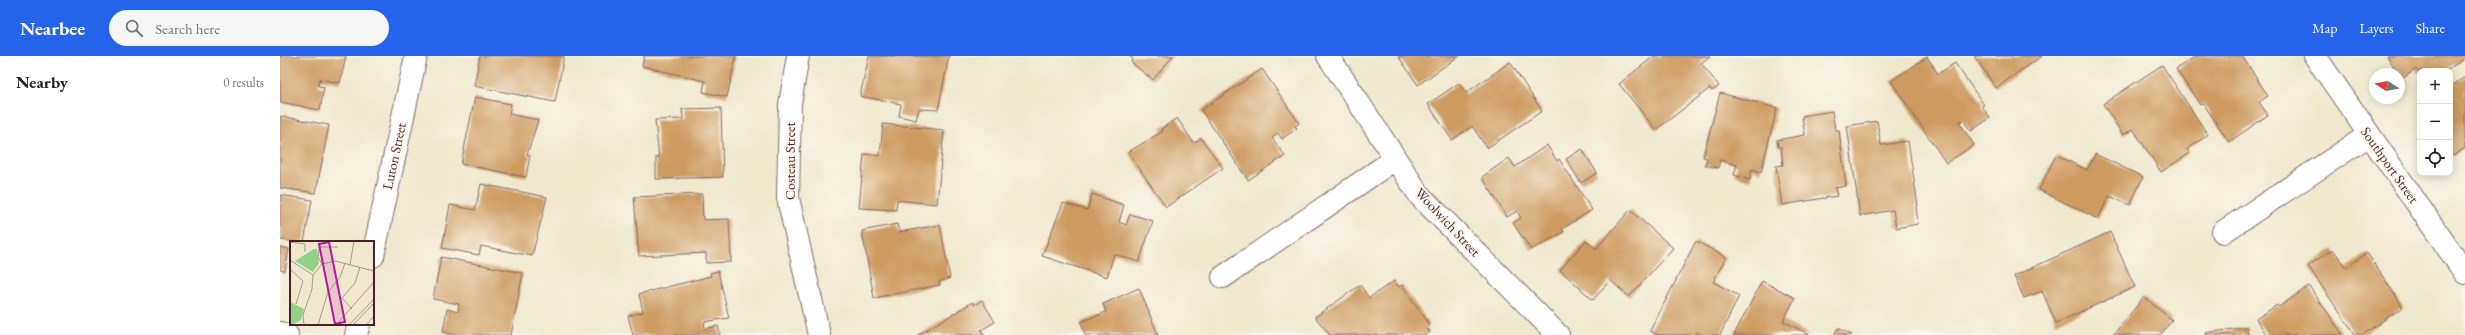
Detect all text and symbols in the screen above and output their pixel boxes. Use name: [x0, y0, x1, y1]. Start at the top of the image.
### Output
search box: [109, 10, 389, 46]
text: Nearbee: [20, 16, 85, 41]
icon: search: [123, 17, 145, 39]
text: Search here: [155, 19, 220, 38]
text: Map: [2312, 19, 2337, 37]
text: Layers: [2359, 19, 2394, 37]
text: Share: [2416, 19, 2445, 37]
north arrow: [2369, 68, 2405, 104]
map controls: [2417, 68, 2453, 176]
button: +: [2417, 68, 2453, 104]
text: Nearby: [16, 71, 68, 93]
text: 0 results: [223, 74, 264, 91]
button: −: [2417, 104, 2453, 140]
street label: Luton Street: [378, 120, 410, 191]
street label: Costeau Street: [781, 122, 799, 200]
street label: Southport Street: [2357, 123, 2423, 207]
button: locate: [2417, 140, 2453, 176]
street label: Woolwich Street: [1411, 184, 1485, 261]
inset map: [290, 241, 374, 325]

